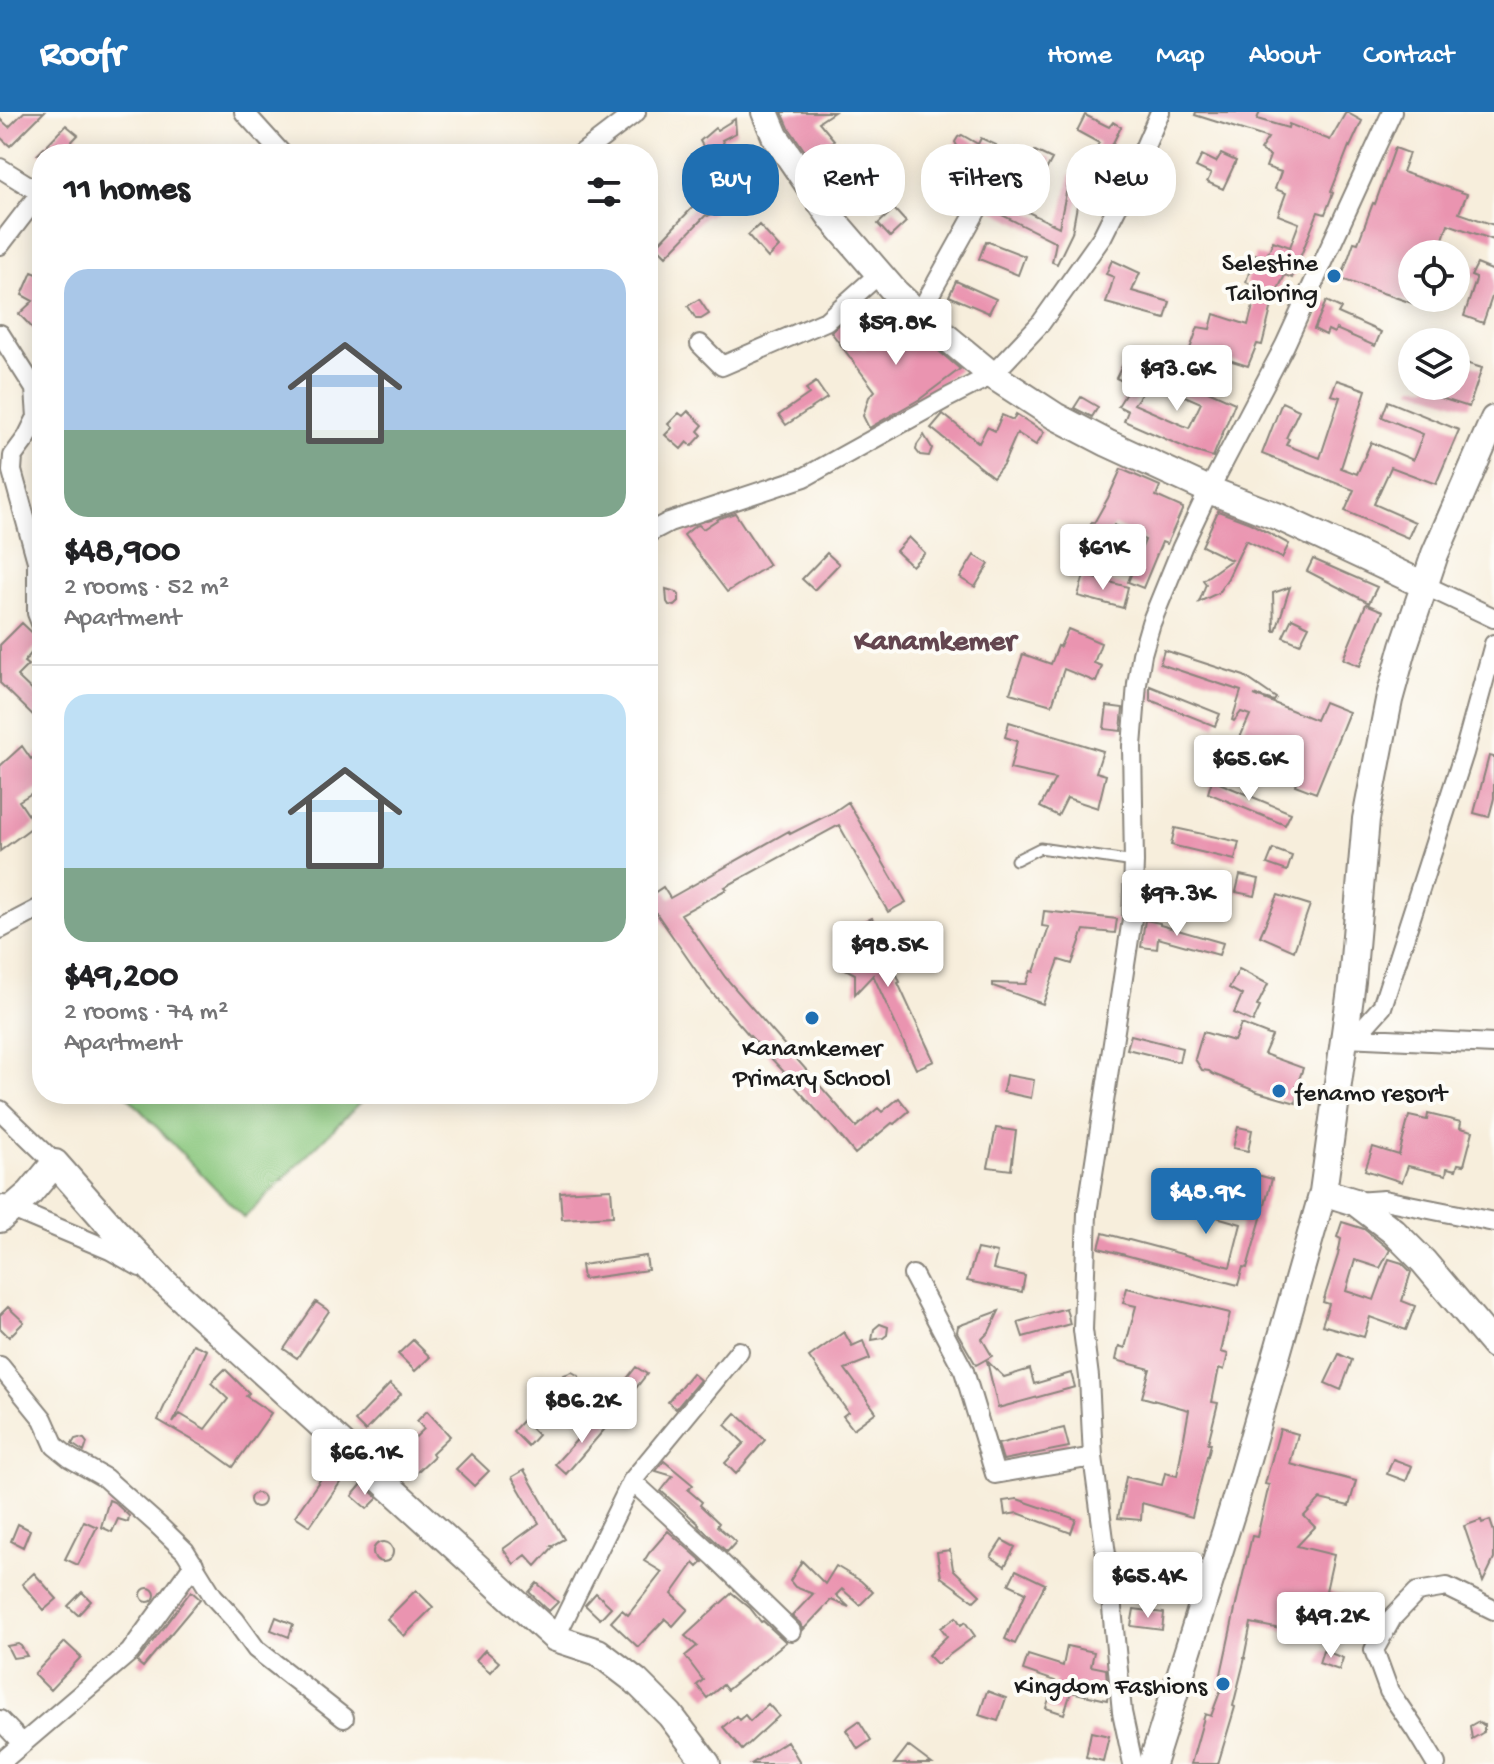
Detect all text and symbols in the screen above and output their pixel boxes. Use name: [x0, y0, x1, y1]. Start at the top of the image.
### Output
text: Roofr: [40, 34, 124, 78]
text: Home: [1047, 40, 1112, 73]
text: Map: [1156, 40, 1205, 73]
text: About: [1249, 40, 1319, 73]
text: Contact: [1363, 40, 1454, 73]
chip: Buy: [682, 144, 779, 216]
chip: Rent: [795, 144, 905, 216]
chip: Filters: [921, 144, 1050, 216]
chip: New: [1066, 144, 1176, 216]
icon: filters: [582, 170, 626, 214]
text: 11 homes: [64, 172, 190, 212]
map controls: [1398, 240, 1470, 400]
button: locate: [1398, 240, 1470, 312]
place label: Selestine Tailoring: [1222, 250, 1319, 311]
marker: Selestine Tailoring: [1325, 267, 1343, 285]
pin: $59.8K: [831, 299, 961, 367]
text: $59.8K: [858, 309, 934, 340]
icon: home: [273, 321, 417, 465]
button: layers: [1398, 328, 1470, 400]
pin: $93.6K: [1112, 345, 1242, 413]
text: $93.6K: [1140, 355, 1214, 386]
pin: $61K: [1056, 524, 1150, 592]
text: $48,900: [64, 533, 180, 573]
text: $61K: [1078, 534, 1128, 565]
text: 2 rooms · 52 m²: [64, 573, 229, 604]
text: Apartment: [64, 604, 181, 635]
district label: Kanamkemer: [853, 626, 1019, 661]
pin: $65.6K: [1184, 735, 1314, 803]
text: $65.6K: [1212, 745, 1286, 776]
icon: home: [273, 746, 417, 890]
pin: $97.3K: [1112, 870, 1242, 938]
text: $97.3K: [1140, 880, 1214, 911]
pin: $98.5K: [823, 921, 953, 989]
text: $98.5K: [850, 931, 926, 962]
text: $49,200: [64, 958, 178, 998]
text: 2 rooms · 74 m²: [64, 998, 228, 1029]
marker: Kanamkemer Primary School: [803, 1009, 821, 1027]
text: Apartment: [64, 1029, 181, 1060]
place label: Kanamkemer Primary School: [732, 1035, 891, 1096]
place label: fenamo resort: [1294, 1080, 1449, 1111]
marker: fenamo resort: [1270, 1082, 1288, 1100]
pin: $48.9K: [1141, 1168, 1271, 1236]
text: $48.9K: [1169, 1178, 1243, 1209]
pin: $86.2K: [517, 1377, 647, 1445]
text: $86.2K: [545, 1387, 619, 1418]
pin: $66.1K: [300, 1429, 430, 1497]
text: $66.1K: [329, 1439, 401, 1470]
pin: $65.4K: [1083, 1552, 1213, 1620]
text: $65.4K: [1111, 1562, 1185, 1593]
pin: $49.2K: [1266, 1592, 1396, 1660]
text: $49.2K: [1295, 1602, 1367, 1633]
place label: Kingdom Fashions: [1014, 1673, 1208, 1704]
marker: Kingdom Fashions: [1214, 1675, 1232, 1693]

